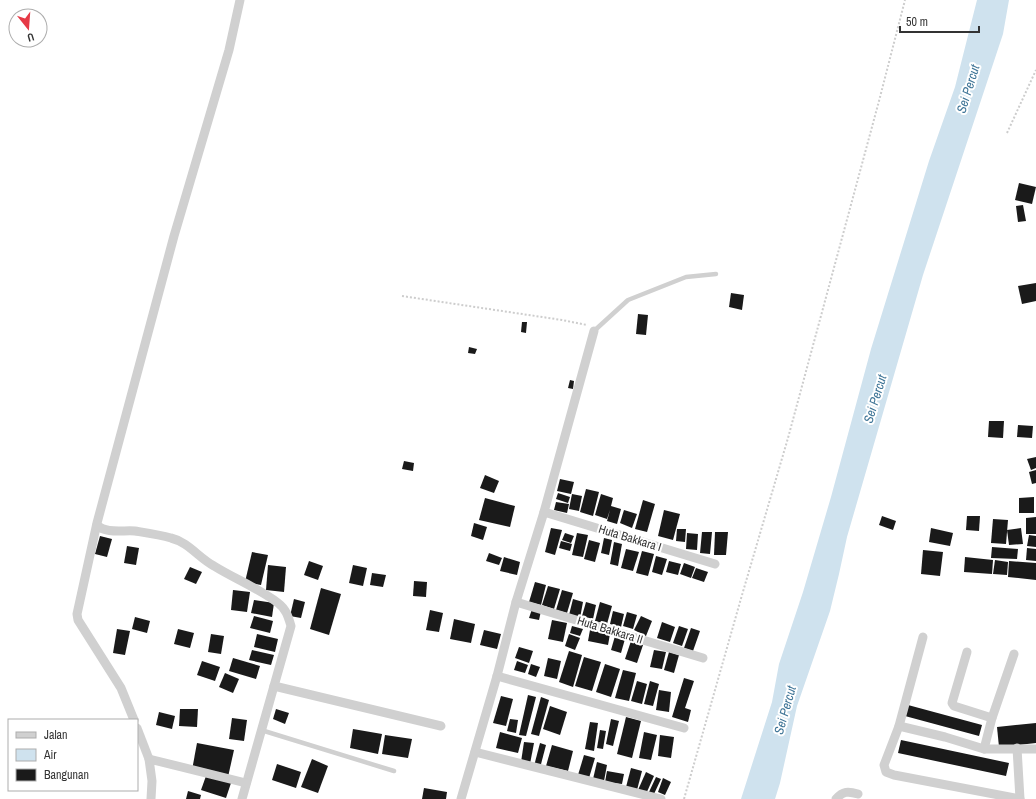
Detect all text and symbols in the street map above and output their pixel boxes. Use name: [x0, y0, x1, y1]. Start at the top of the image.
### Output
north arrow: [8, 8, 48, 48]
scale bar: [900, 8, 979, 34]
text: 50 m: [906, 14, 928, 30]
text: U: [26, 30, 36, 45]
water label: Sei Percut: [953, 62, 984, 115]
water label: Sei Percut: [860, 372, 891, 425]
street label: Huta Bakkara I: [597, 521, 663, 555]
street label: Huta Bakkara II: [575, 612, 645, 648]
water label: Sei Percut: [770, 683, 800, 736]
legend: [8, 719, 138, 791]
text: Jalan: [44, 727, 68, 743]
text: Air: [43, 747, 57, 763]
text: Bangunan: [44, 767, 89, 783]

